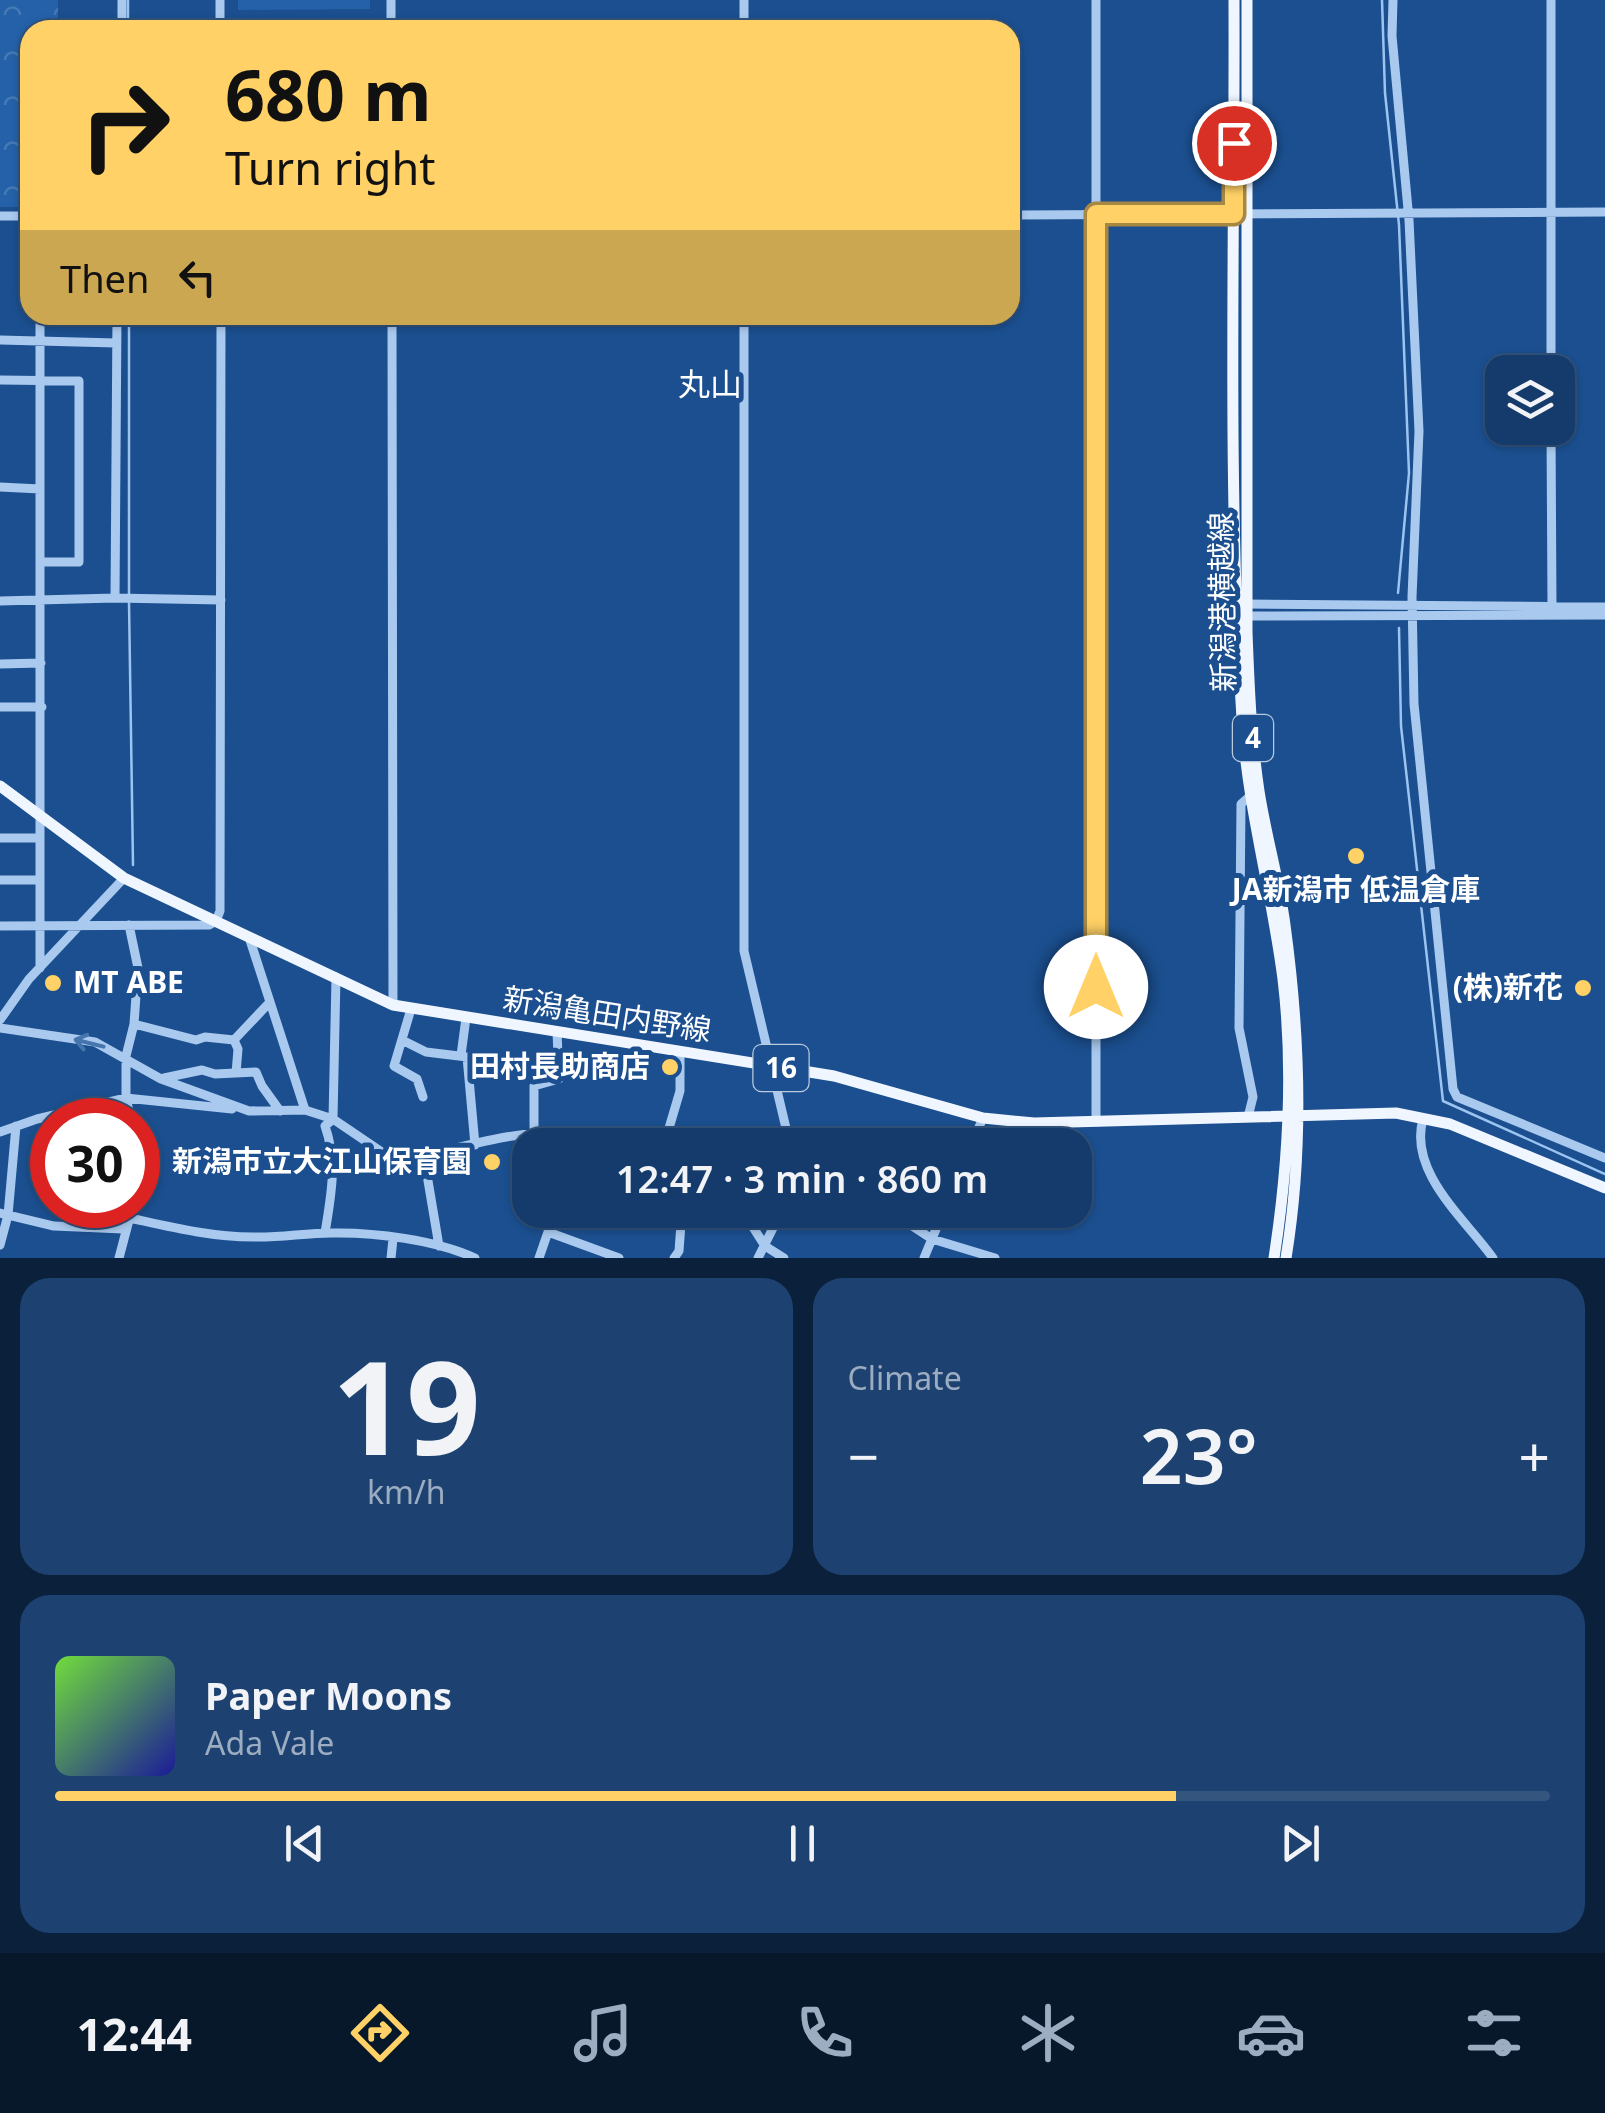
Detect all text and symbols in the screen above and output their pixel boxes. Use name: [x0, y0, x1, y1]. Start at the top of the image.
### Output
text: 680 m: [225, 46, 432, 142]
icon: right: [60, 60, 190, 190]
pin: [1192, 101, 1277, 186]
icon: arrive: [1207, 116, 1262, 171]
text: Turn right: [225, 137, 436, 198]
icon: left: [170, 250, 225, 305]
text: Then: [60, 252, 150, 304]
map controls: [1485, 355, 1575, 445]
button: layers: [1485, 355, 1575, 445]
district label: 丸山: [678, 362, 742, 405]
street label: 新潟港横越線: [1199, 512, 1244, 692]
road number: 4: [1233, 715, 1273, 761]
marker: JA新潟市 低温倉庫: [1345, 845, 1367, 867]
place label: JA新潟市 低温倉庫: [1229, 868, 1480, 909]
position arrow: [1044, 935, 1148, 1039]
place label: MT ABE: [73, 961, 184, 1002]
place label: (株)新花: [1453, 966, 1563, 1007]
marker: MT ABE: [42, 972, 64, 994]
street label: 新潟亀田内野線: [500, 977, 714, 1050]
marker: (株)新花: [1572, 977, 1594, 999]
one-way arrow: [74, 1033, 106, 1051]
place label: 田村長助商店: [470, 1045, 650, 1086]
road number: 16: [754, 1045, 808, 1091]
marker: 田村長助商店: [659, 1056, 681, 1078]
speed limit sign: 30: [30, 1098, 160, 1228]
place label: 新潟市立大江山保育園: [172, 1140, 472, 1181]
marker: 新潟市立大江山保育園: [481, 1151, 503, 1173]
text: 12:47 · 3 min · 860 m: [616, 1152, 988, 1204]
text: 19: [332, 1316, 481, 1493]
text: Climate: [848, 1356, 962, 1399]
text: 23°: [1140, 1404, 1258, 1506]
text: −: [848, 1418, 879, 1493]
text: +: [1519, 1418, 1550, 1493]
text: km/h: [367, 1470, 446, 1513]
text: Paper Moons: [205, 1669, 452, 1721]
text: Ada Vale: [205, 1721, 334, 1764]
icon: previous: [277, 1816, 332, 1871]
icon: pause: [775, 1816, 830, 1871]
icon: next: [1273, 1816, 1328, 1871]
icon: directions: [345, 1998, 415, 2068]
icon: music: [568, 1998, 638, 2068]
icon: phone: [790, 1998, 860, 2068]
icon: climate: [1013, 1998, 1083, 2068]
icon: car: [1236, 1998, 1306, 2068]
icon: filters: [1459, 1998, 1529, 2068]
text: 12:44: [76, 2003, 192, 2064]

